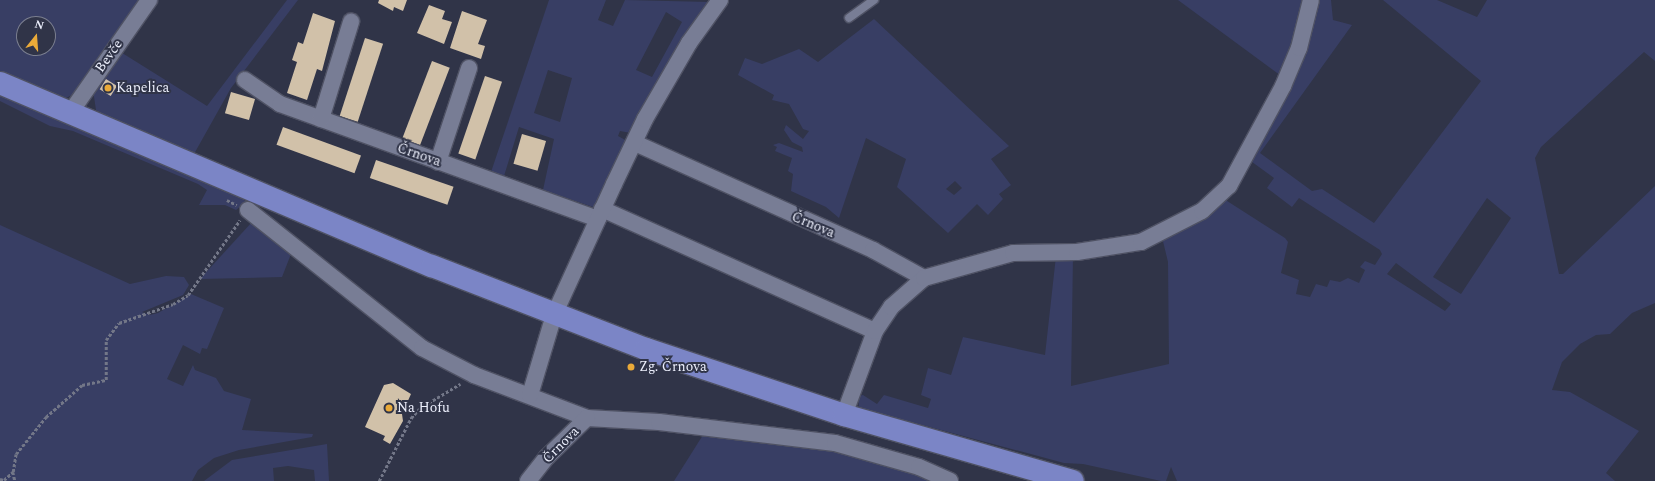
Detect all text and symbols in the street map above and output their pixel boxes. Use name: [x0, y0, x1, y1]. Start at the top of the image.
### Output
north arrow: [16, 16, 56, 56]
text: N: [33, 16, 46, 34]
street label: Bevče: [92, 36, 126, 76]
place label: Kapelica: [116, 80, 169, 96]
marker: Kapelica: [103, 83, 113, 93]
street label: Črnova: [395, 140, 443, 170]
street label: Črnova: [789, 208, 837, 242]
place label: Zg. Črnova: [639, 359, 707, 375]
marker: Zg. Črnova: [626, 362, 636, 372]
place label: Na Hofu: [397, 400, 450, 416]
marker: Na Hofu: [384, 403, 394, 413]
street label: Črnova: [539, 423, 583, 467]

